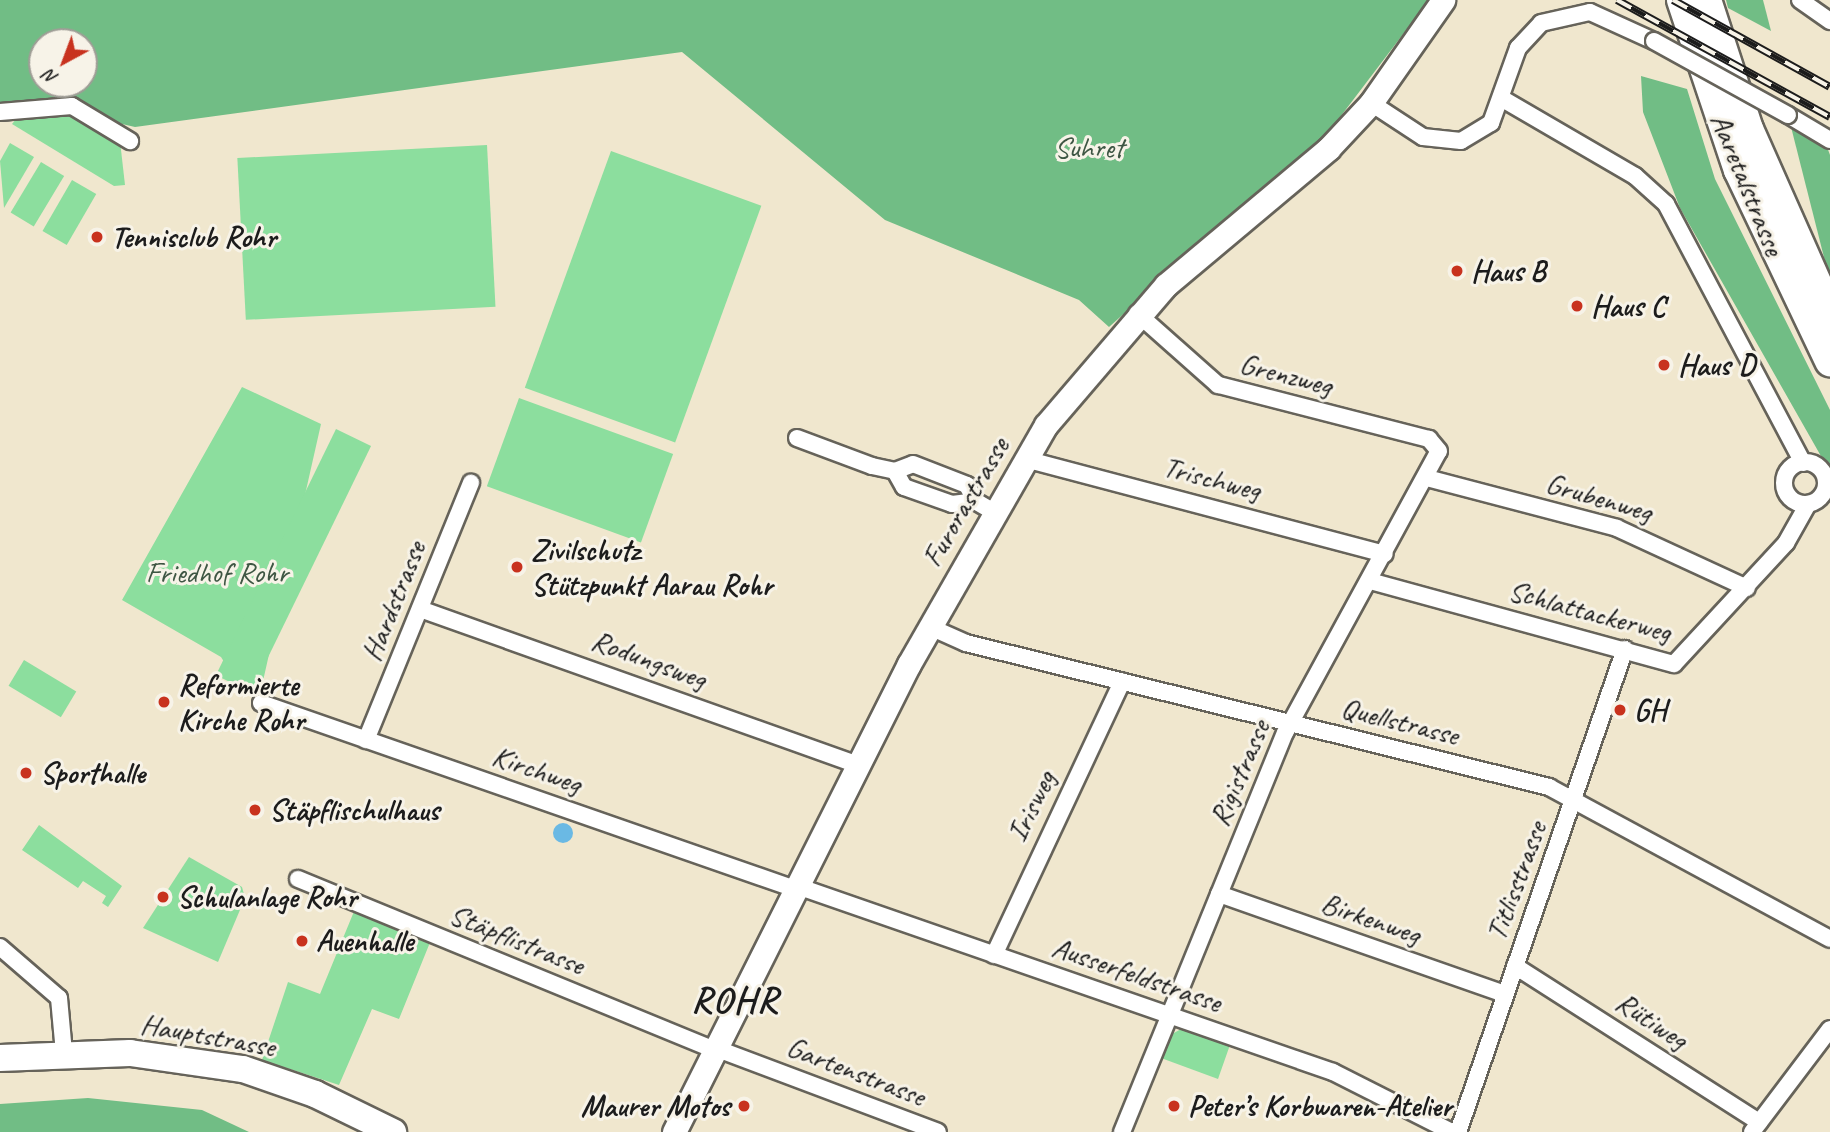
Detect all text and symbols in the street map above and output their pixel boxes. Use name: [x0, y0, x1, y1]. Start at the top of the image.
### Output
north arrow: [28, 28, 98, 98]
text: N: [38, 64, 63, 90]
street label: Aaretalstrasse: [1703, 108, 1793, 260]
park label: Suhret: [1054, 129, 1124, 165]
place label: Tennisclub Rohr: [111, 219, 276, 255]
marker: Tennisclub Rohr: [89, 229, 105, 245]
place label: Haus B: [1471, 253, 1546, 289]
marker: Haus B: [1449, 263, 1465, 279]
place label: Haus C: [1591, 288, 1665, 324]
marker: Haus C: [1569, 298, 1585, 314]
street label: Grenzweg: [1236, 345, 1336, 403]
place label: Haus D: [1678, 347, 1755, 383]
marker: Haus D: [1656, 357, 1672, 373]
street label: Furorastrasse: [914, 431, 1016, 573]
street label: Trischweg: [1160, 449, 1264, 507]
street label: Grubenweg: [1542, 465, 1656, 529]
place label: Zivilschutz Stützpunkt Aarau Rohr: [531, 532, 774, 602]
street label: Hardstrasse: [353, 536, 433, 666]
park label: Friedhof Rohr: [146, 554, 288, 590]
marker: Zivilschutz Stützpunkt Aarau Rohr: [509, 559, 525, 575]
street label: Schlattackerweg: [1505, 572, 1675, 650]
street label: Rodungsweg: [587, 622, 711, 696]
place label: Reformierte Kirche Rohr: [178, 667, 304, 738]
street label: Quellstrasse: [1338, 689, 1462, 753]
place label: GH: [1634, 692, 1666, 728]
marker: Reformierte Kirche Rohr: [156, 694, 172, 710]
marker: GH: [1612, 702, 1628, 718]
street label: Rigistrasse: [1201, 715, 1277, 831]
street label: Kirchweg: [488, 737, 586, 801]
place label: Sporthalle: [40, 755, 145, 791]
marker: Sporthalle: [18, 765, 34, 781]
street label: Irisweg: [999, 765, 1063, 847]
place label: Stäpflischulhaus: [269, 792, 439, 828]
marker: Stäpflischulhaus: [247, 802, 263, 818]
street label: Titlisstrasse: [1478, 817, 1554, 945]
place label: Schulanlage Rohr: [177, 879, 357, 915]
street label: Birkenweg: [1317, 884, 1425, 952]
marker: Schulanlage Rohr: [155, 889, 171, 905]
street label: Stäpflistrasse: [444, 896, 590, 982]
place label: Auenhalle: [316, 923, 413, 959]
street label: Ausserfeldstrasse: [1048, 928, 1226, 1020]
marker: Auenhalle: [294, 933, 310, 949]
district label: ROHR: [692, 978, 778, 1022]
street label: Rütiweg: [1609, 983, 1695, 1057]
street label: Hauptstrasse: [138, 1005, 278, 1065]
street label: Gartenstrasse: [782, 1028, 930, 1114]
place label: Maurer Motos: [581, 1088, 730, 1124]
place label: Peter’s Korbwaren-Atelier: [1188, 1088, 1452, 1124]
marker: Maurer Motos: [736, 1098, 752, 1114]
marker: Peter’s Korbwaren-Atelier: [1166, 1098, 1182, 1114]

